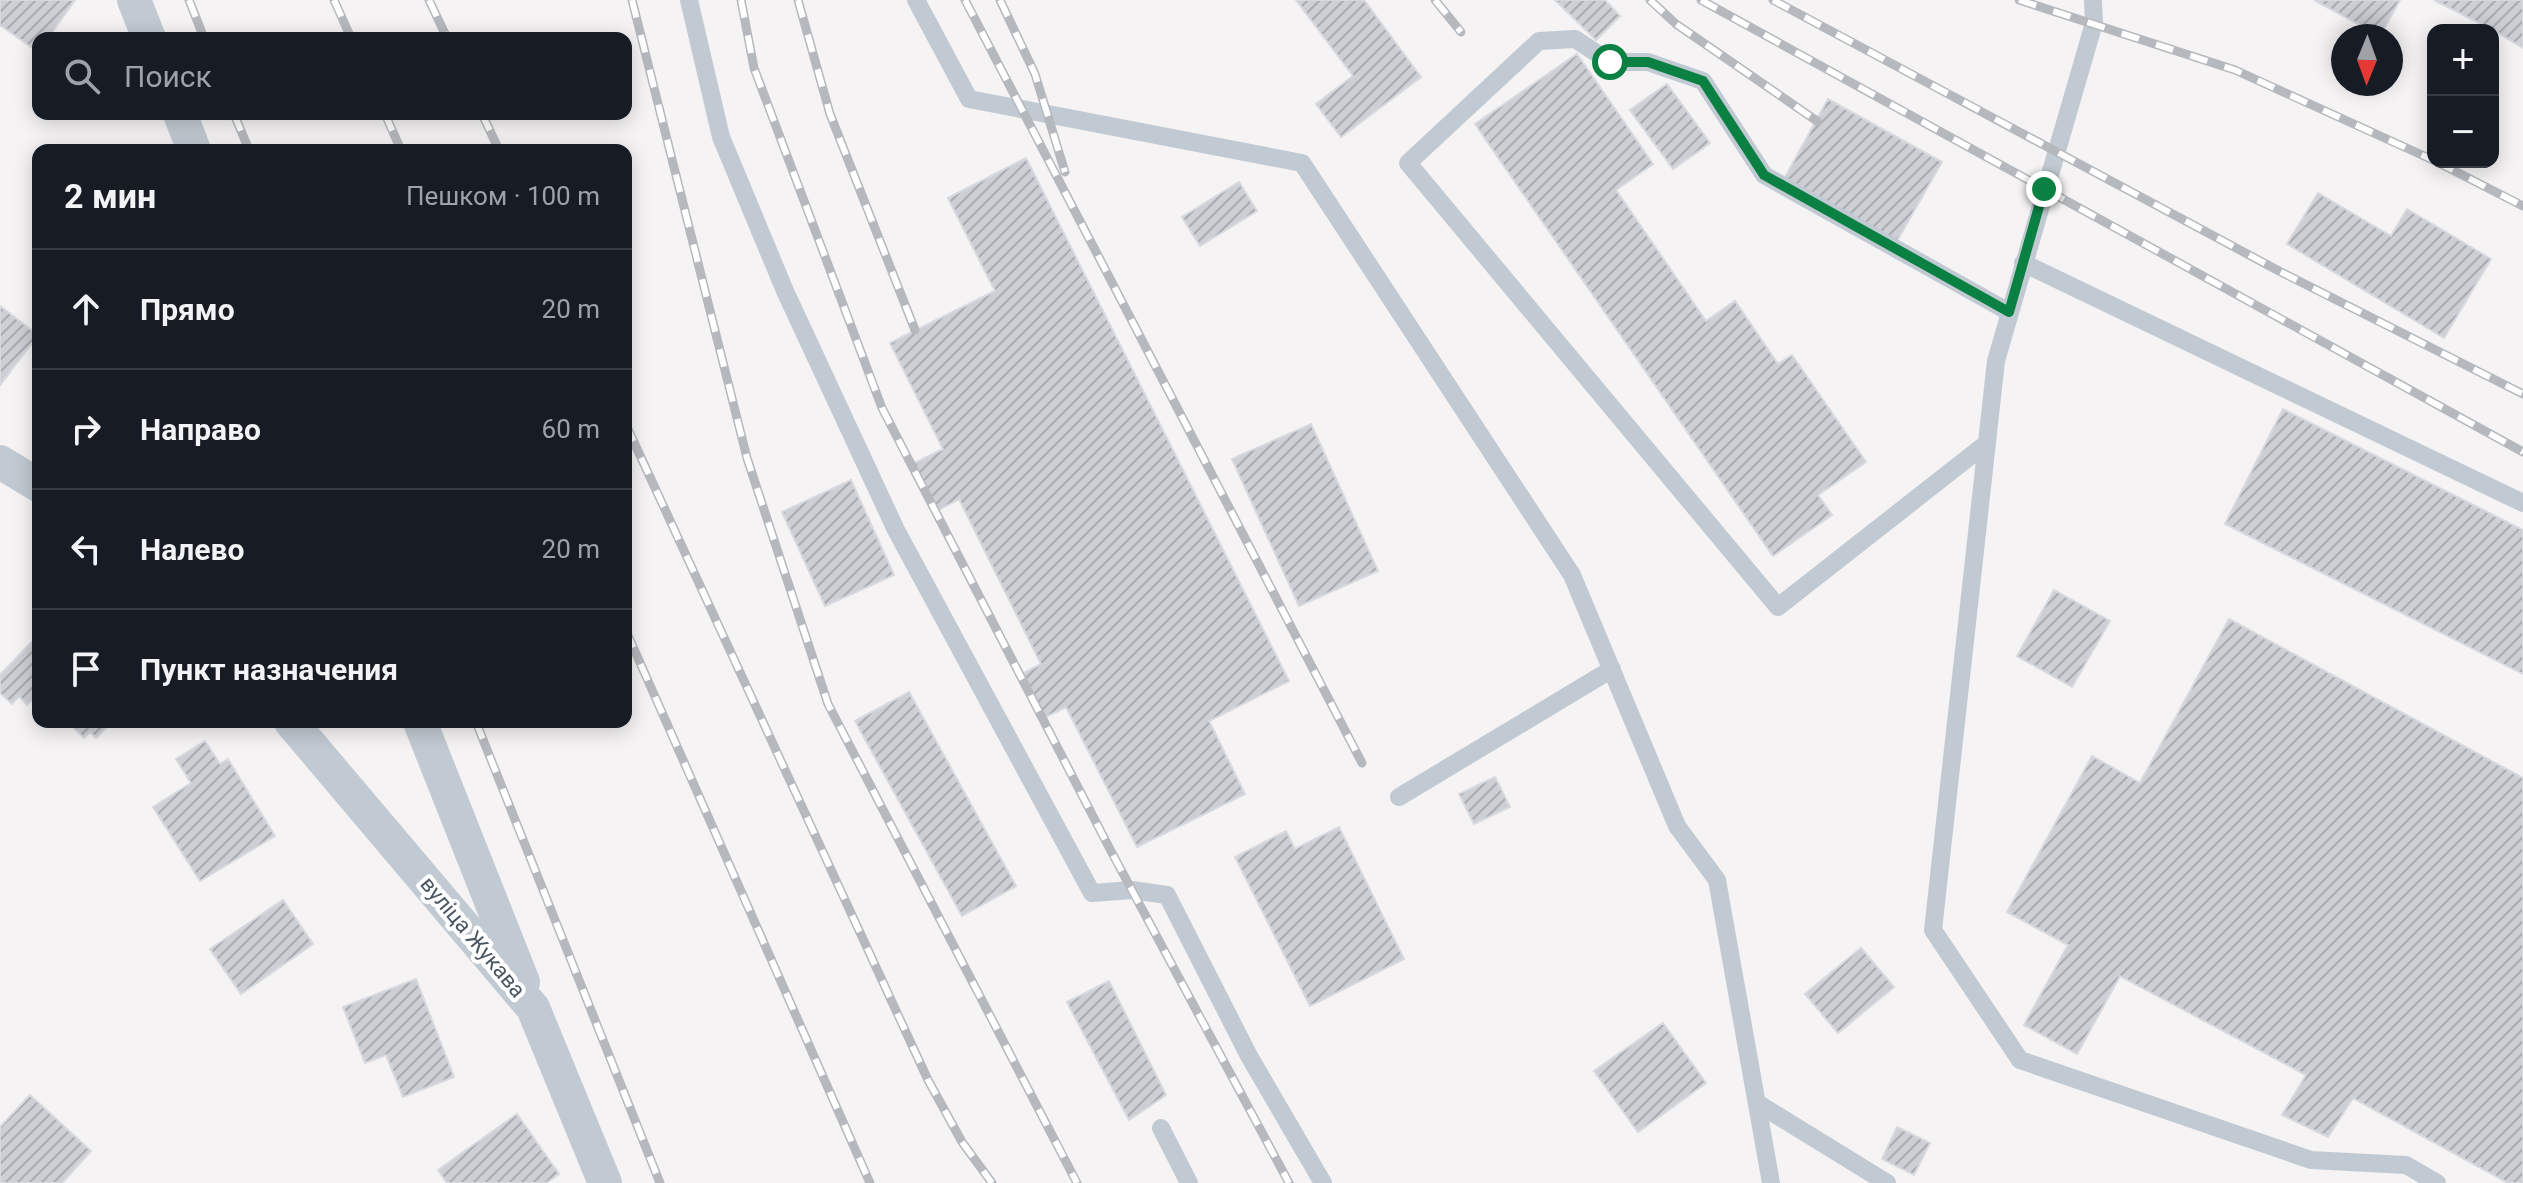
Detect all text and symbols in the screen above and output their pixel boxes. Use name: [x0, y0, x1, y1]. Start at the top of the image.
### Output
north arrow: [2331, 24, 2403, 96]
map controls: [2427, 24, 2499, 168]
button: +: [2427, 24, 2499, 96]
search box: [32, 32, 632, 120]
route start: [1592, 44, 1628, 80]
icon: search: [60, 54, 104, 98]
text: Поиск: [124, 59, 212, 94]
button: −: [2427, 96, 2499, 168]
route end: [2026, 171, 2062, 207]
text: 2 мин: [64, 176, 156, 216]
text: Пешком · 100 m: [406, 181, 600, 211]
icon: ahead: [64, 287, 108, 331]
text: Прямо: [140, 292, 235, 327]
text: 20 m: [542, 294, 600, 324]
icon: right: [64, 407, 108, 451]
text: Направо: [140, 412, 261, 447]
text: 60 m: [542, 414, 600, 444]
icon: left: [64, 527, 108, 571]
text: Налево: [140, 532, 244, 567]
text: 20 m: [542, 534, 600, 564]
icon: arrive: [64, 647, 108, 691]
text: Пункт назначения: [140, 652, 398, 687]
street label: вуліца Жукава: [415, 872, 531, 1002]

